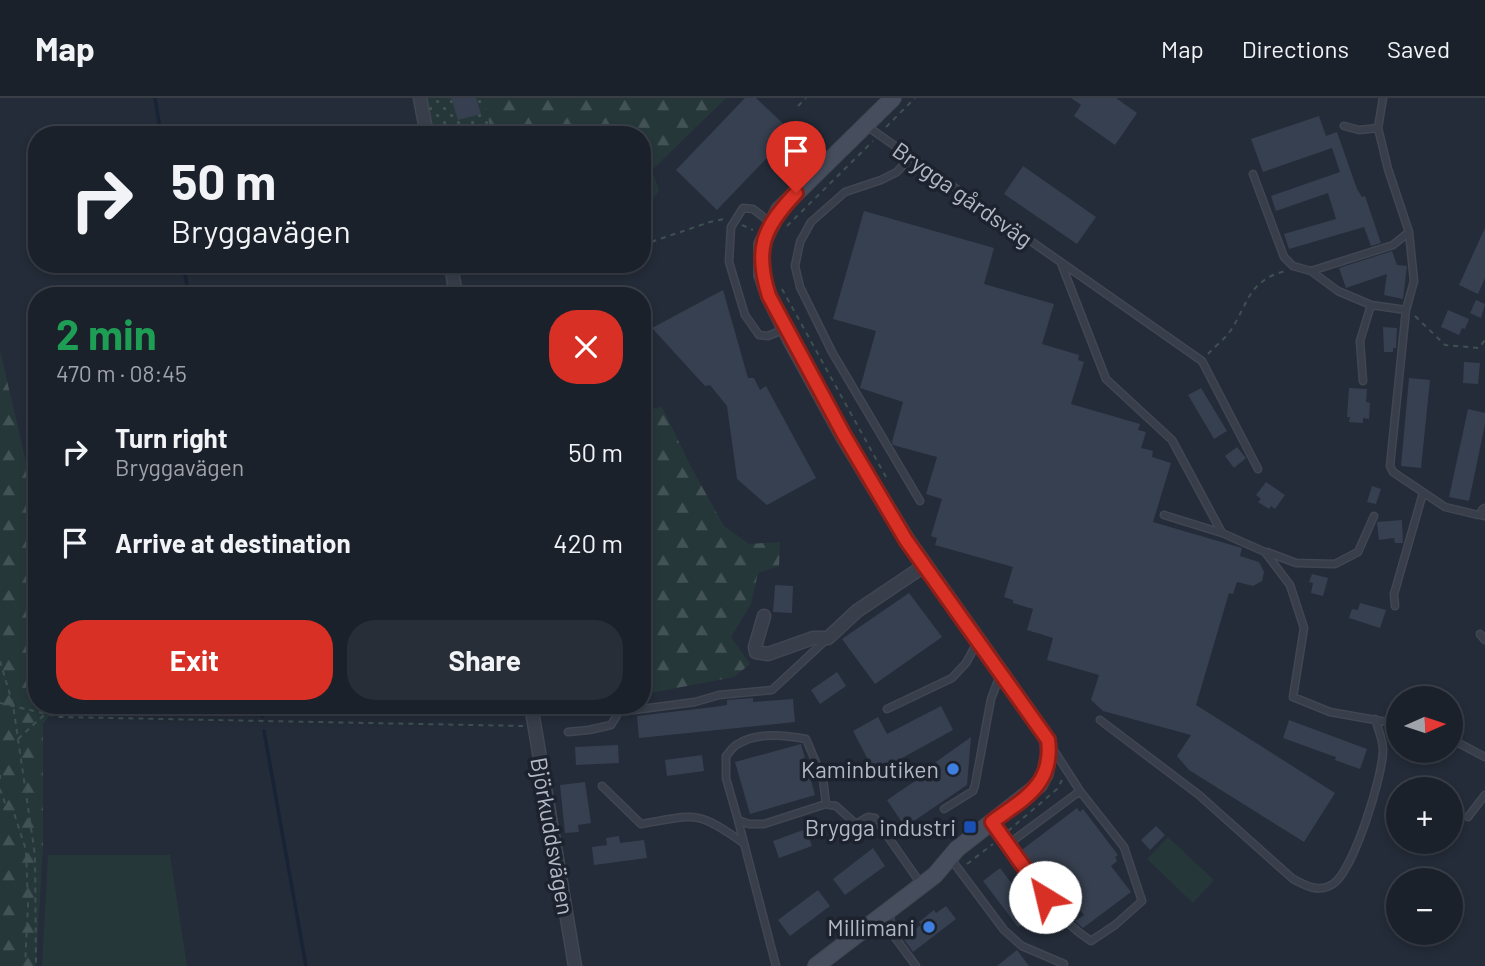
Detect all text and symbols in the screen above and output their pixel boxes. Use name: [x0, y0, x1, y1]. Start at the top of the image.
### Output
text: Map: [35, 28, 95, 68]
text: Map: [1161, 34, 1204, 63]
text: Directions: [1242, 34, 1349, 63]
text: Saved: [1387, 34, 1450, 63]
pin: [766, 121, 826, 193]
icon: arrive: [777, 132, 815, 170]
street label: Brygga gårdsväg: [888, 135, 1038, 253]
text: 50 m: [171, 151, 276, 210]
icon: right: [56, 154, 147, 245]
text: Bryggavägen: [171, 211, 351, 249]
text: 2 min: [56, 308, 157, 358]
button: close: [549, 310, 623, 384]
text: 470 m · 08:45: [56, 359, 187, 387]
text: Turn right: [115, 422, 228, 453]
icon: right: [56, 433, 94, 471]
text: 50 m: [568, 436, 623, 467]
text: Bryggavägen: [115, 453, 244, 481]
icon: arrive: [56, 524, 94, 562]
text: Arrive at destination: [115, 527, 351, 558]
text: 420 m: [553, 527, 623, 558]
button: Exit: [56, 620, 333, 700]
button: Share: [347, 620, 623, 700]
north arrow: [1386, 686, 1463, 763]
map controls: [1386, 686, 1463, 945]
street label: Björkuddsvägen: [525, 755, 581, 917]
place label: Kaminbutiken: [801, 755, 939, 783]
marker: Kaminbutiken: [945, 761, 961, 777]
button: +: [1386, 777, 1463, 854]
place label: Brygga industri: [805, 813, 956, 841]
marker: Brygga industri: [962, 819, 978, 835]
position arrow: [1008, 860, 1082, 934]
button: −: [1386, 868, 1463, 945]
place label: Millimani: [827, 913, 915, 941]
marker: Millimani: [921, 919, 937, 935]

